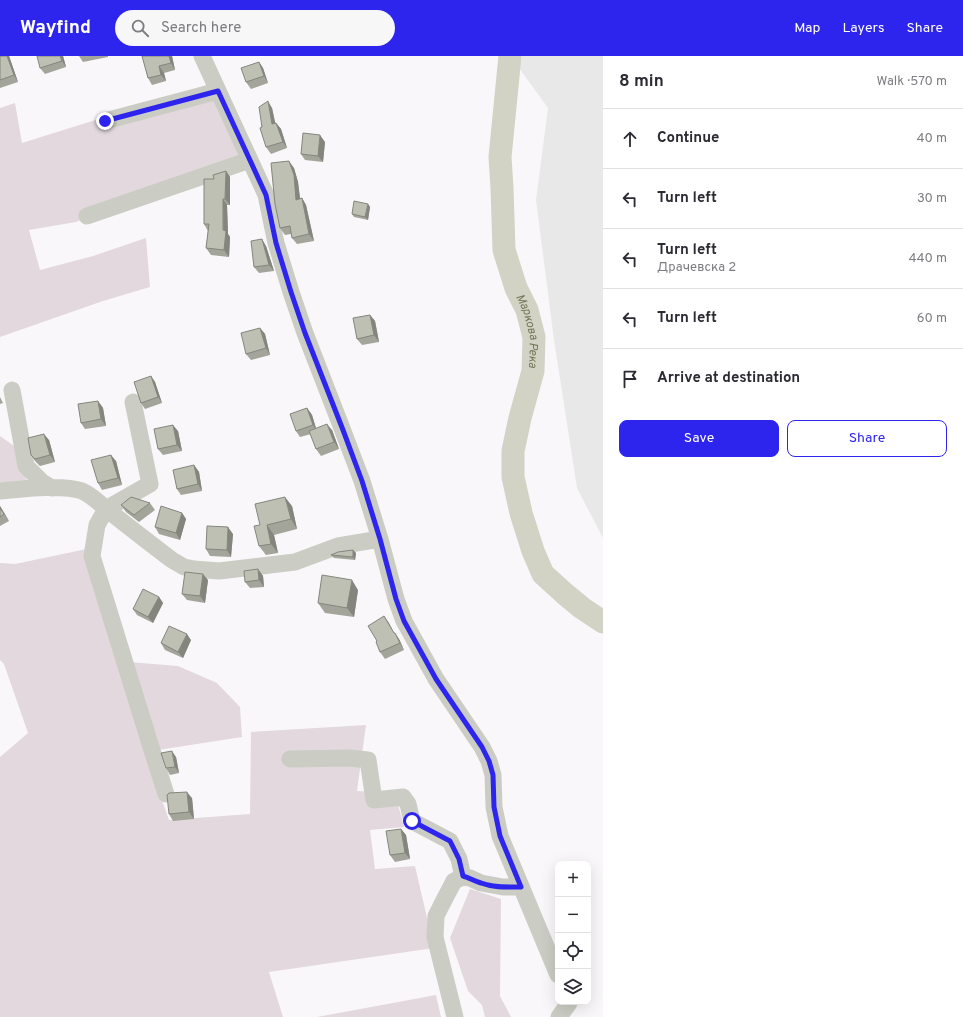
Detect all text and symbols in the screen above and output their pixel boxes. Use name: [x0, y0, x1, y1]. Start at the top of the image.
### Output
search box: [115, 10, 395, 46]
text: Wayfind: [20, 16, 91, 40]
icon: search: [129, 17, 151, 39]
text: Search here: [161, 19, 241, 38]
text: Map: [794, 20, 820, 37]
text: Layers: [842, 20, 884, 37]
text: Share: [906, 20, 943, 37]
text: 8 min: [619, 71, 664, 93]
text: Walk · 570 m: [876, 74, 947, 90]
route end: [96, 112, 114, 130]
icon: ahead: [619, 128, 641, 150]
text: Continue: [657, 129, 719, 148]
text: 40 m: [917, 131, 947, 147]
icon: left: [619, 188, 641, 210]
text: Turn left: [657, 189, 717, 208]
text: 30 m: [917, 191, 947, 207]
text: Turn left: [657, 241, 717, 260]
icon: left: [619, 248, 641, 270]
text: 440 m: [908, 251, 947, 267]
text: Драчевска 2: [657, 260, 736, 276]
water label: Маркова Река: [511, 292, 542, 369]
icon: left: [619, 308, 641, 330]
text: Turn left: [657, 309, 717, 328]
text: 60 m: [917, 311, 947, 327]
icon: arrive: [619, 368, 641, 390]
text: Arrive at destination: [657, 369, 800, 388]
button: Save: [619, 420, 779, 457]
button: Share: [787, 420, 947, 457]
route start: [403, 812, 421, 830]
map controls: [555, 861, 591, 1005]
button: +: [555, 861, 591, 897]
button: −: [555, 897, 591, 933]
button: locate: [555, 933, 591, 969]
button: layers: [555, 969, 591, 1005]

